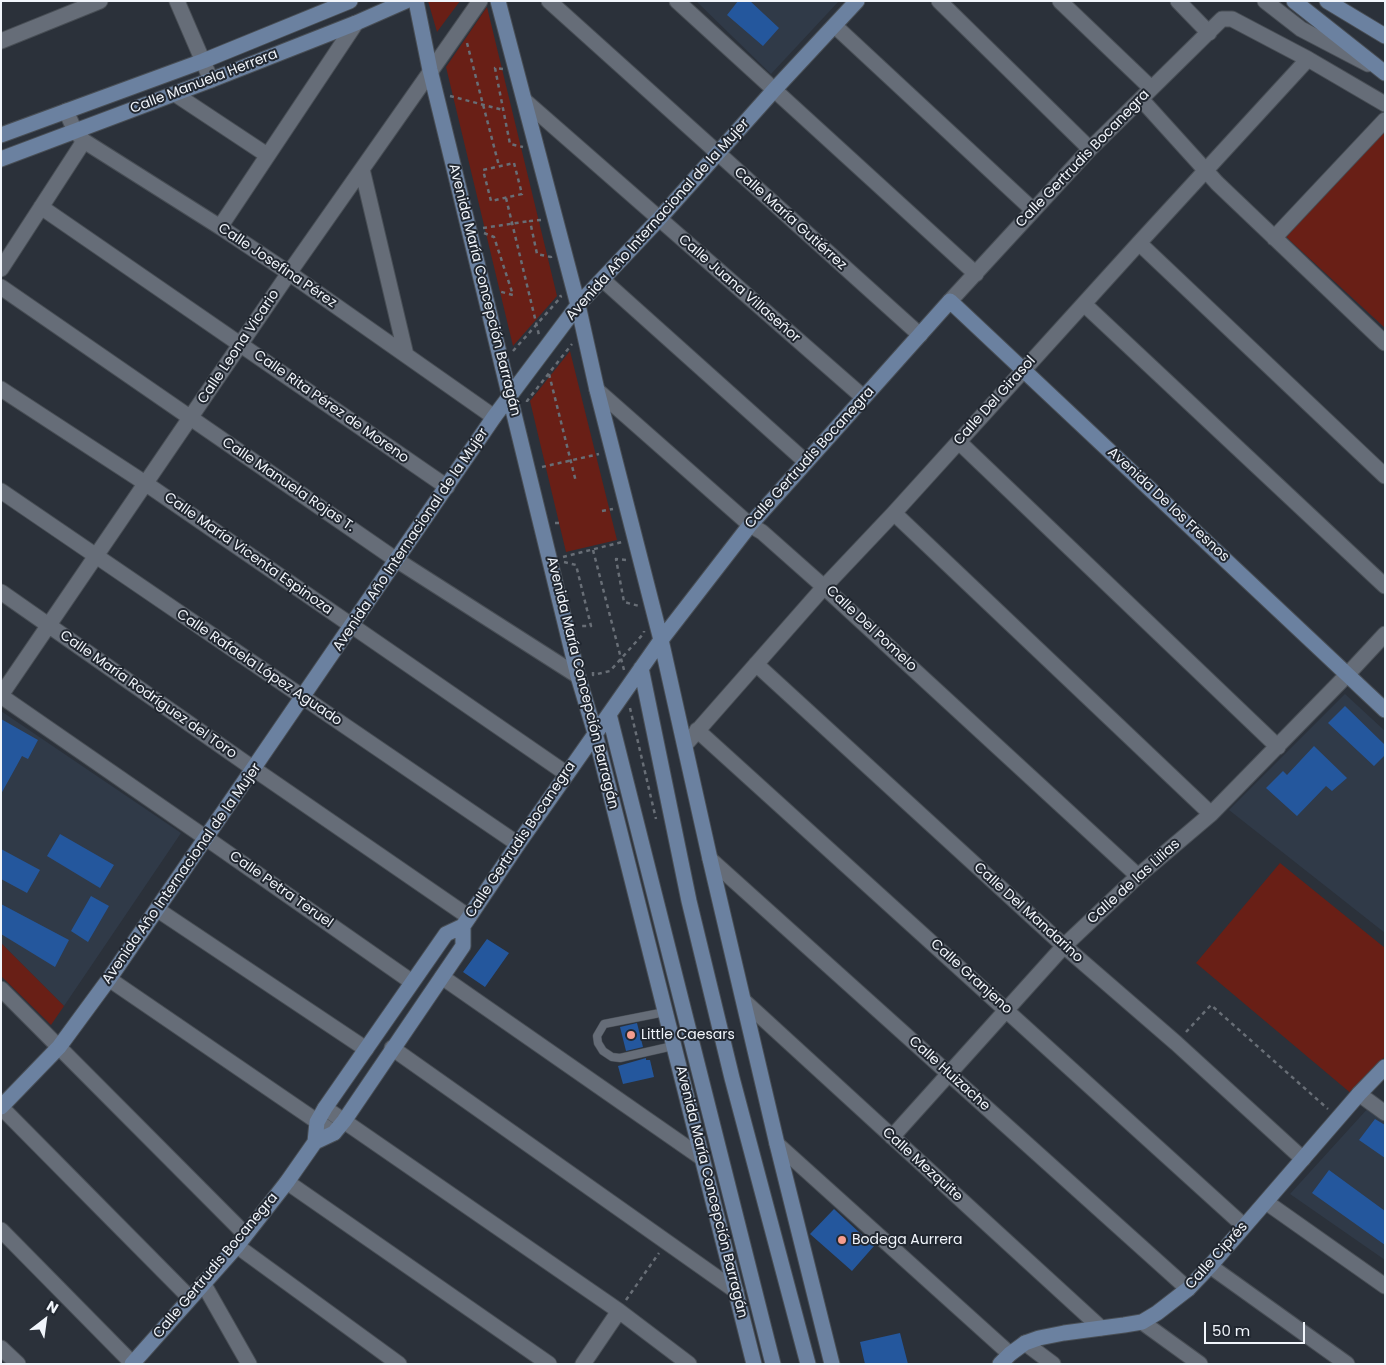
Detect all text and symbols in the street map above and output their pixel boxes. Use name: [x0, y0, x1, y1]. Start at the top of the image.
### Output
street label: Calle Manuela Herrera: [128, 46, 280, 118]
street label: Calle Gertrudis Bocanegra: [1013, 87, 1153, 231]
street label: Avenida Año Internacional de la Mujer: [563, 116, 753, 324]
street label: Avenida María Concepción Barragán: [444, 162, 524, 418]
street label: Calle María Gutiérrez: [730, 164, 850, 274]
street label: Calle Josefina Pérez: [215, 220, 339, 312]
street label: Calle Juana Villaseñor: [675, 231, 803, 347]
street label: Calle Leona Vicario: [195, 287, 283, 407]
street label: Calle Rita Pérez de Moreno: [250, 347, 412, 467]
street label: Calle Del Girasol: [951, 353, 1039, 449]
street label: Calle Gertrudis Bocanegra: [742, 384, 878, 532]
street label: Avenida Año Internacional de la Mujer: [330, 425, 492, 655]
street label: Calle Manuela Rojas T.: [219, 434, 357, 536]
street label: Avenida De los Fresnos: [1104, 444, 1232, 566]
street label: Calle María Vicenta Espinoza: [161, 489, 335, 619]
street label: Avenida María Concepción Barragán: [542, 555, 622, 811]
street label: Calle Del Pomelo: [822, 583, 920, 675]
street label: Calle Rafaela López Aguado: [173, 606, 345, 730]
street label: Calle María Rodríguez del Toro: [56, 627, 240, 763]
street label: Calle Gertrudis Bocanegra: [462, 759, 580, 921]
street label: Avenida Año Internacional de la Mujer: [99, 760, 265, 988]
street label: Calle de las Lilias: [1084, 836, 1184, 928]
street label: Calle Petra Teruel: [226, 848, 336, 932]
street label: Calle Del Mandarino: [970, 859, 1086, 967]
street label: Calle Granjeno: [927, 936, 1015, 1018]
place label: Little Caesars: [641, 1027, 735, 1043]
marker: Little Caesars: [625, 1029, 637, 1041]
street label: Calle Huizache: [905, 1033, 993, 1115]
street label: Avenida María Concepción Barragán: [671, 1064, 751, 1320]
street label: Calle Mezquite: [878, 1125, 966, 1205]
street label: Calle Gertrudis Bocanegra: [150, 1190, 282, 1342]
street label: Calle Ciprés: [1182, 1219, 1252, 1293]
place label: Bodega Aurrera: [852, 1232, 963, 1248]
marker: Bodega Aurrera: [836, 1234, 848, 1246]
north arrow: [20, 1295, 70, 1345]
text: N: [43, 1296, 62, 1318]
scale bar: [1206, 1312, 1307, 1344]
text: 50 m: [1212, 1320, 1250, 1341]

